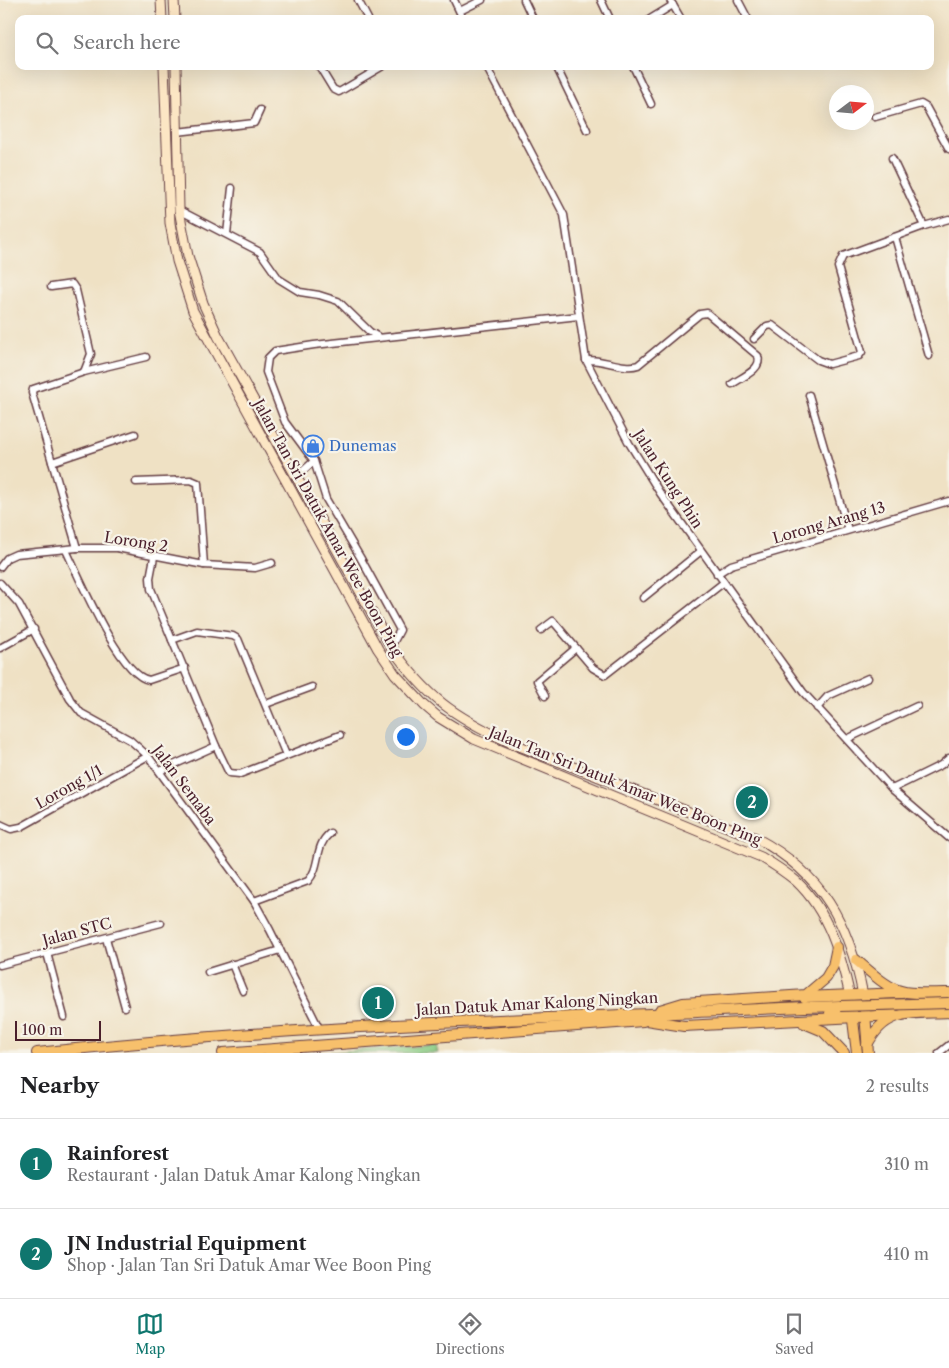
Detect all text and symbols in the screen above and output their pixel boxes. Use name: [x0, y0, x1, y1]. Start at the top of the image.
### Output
search box: [15, 15, 934, 70]
icon: search: [33, 29, 61, 57]
text: Search here: [73, 31, 181, 54]
north arrow: [829, 85, 874, 130]
street label: Jalan Tan Sri Datuk Amar Wee Boon Ping: [248, 394, 408, 660]
street label: Jalan Kung Phin: [628, 424, 708, 532]
shop icon: Dunemas: [301, 434, 325, 458]
place label: Dunemas: [329, 436, 397, 455]
street label: Lorong Arang 13: [770, 497, 887, 548]
street label: Lorong 2: [103, 527, 169, 556]
street label: Jalan Tan Sri Datuk Amar Wee Boon Ping: [484, 721, 764, 849]
your location: [393, 724, 419, 750]
street label: Jalan Semaba: [147, 739, 221, 828]
street label: Lorong 1/1: [32, 760, 106, 813]
pin: 2: [736, 783, 768, 821]
street label: Jalan STC: [38, 913, 113, 950]
pin: 1: [362, 984, 394, 1022]
street label: Jalan Datuk Amar Kalong Ningkan: [413, 988, 659, 1019]
scale bar: [15, 1018, 101, 1041]
text: 100 m: [22, 1021, 62, 1039]
text: Nearby: [20, 1073, 99, 1098]
text: 2 results: [866, 1076, 929, 1096]
text: Rainforest: [67, 1142, 169, 1165]
text: 1: [32, 1154, 40, 1174]
text: 310 m: [884, 1154, 929, 1174]
text: Restaurant · Jalan Datuk Amar Kalong Ningkan: [67, 1165, 421, 1185]
text: JN Industrial Equipment: [67, 1232, 306, 1255]
text: 2: [31, 1244, 41, 1264]
text: 410 m: [884, 1244, 929, 1264]
text: Shop · Jalan Tan Sri Datuk Amar Wee Boon Ping: [67, 1255, 431, 1275]
tab: Map: [135, 1310, 165, 1358]
tab: Directions: [435, 1310, 505, 1358]
tab: Saved: [775, 1310, 814, 1358]

